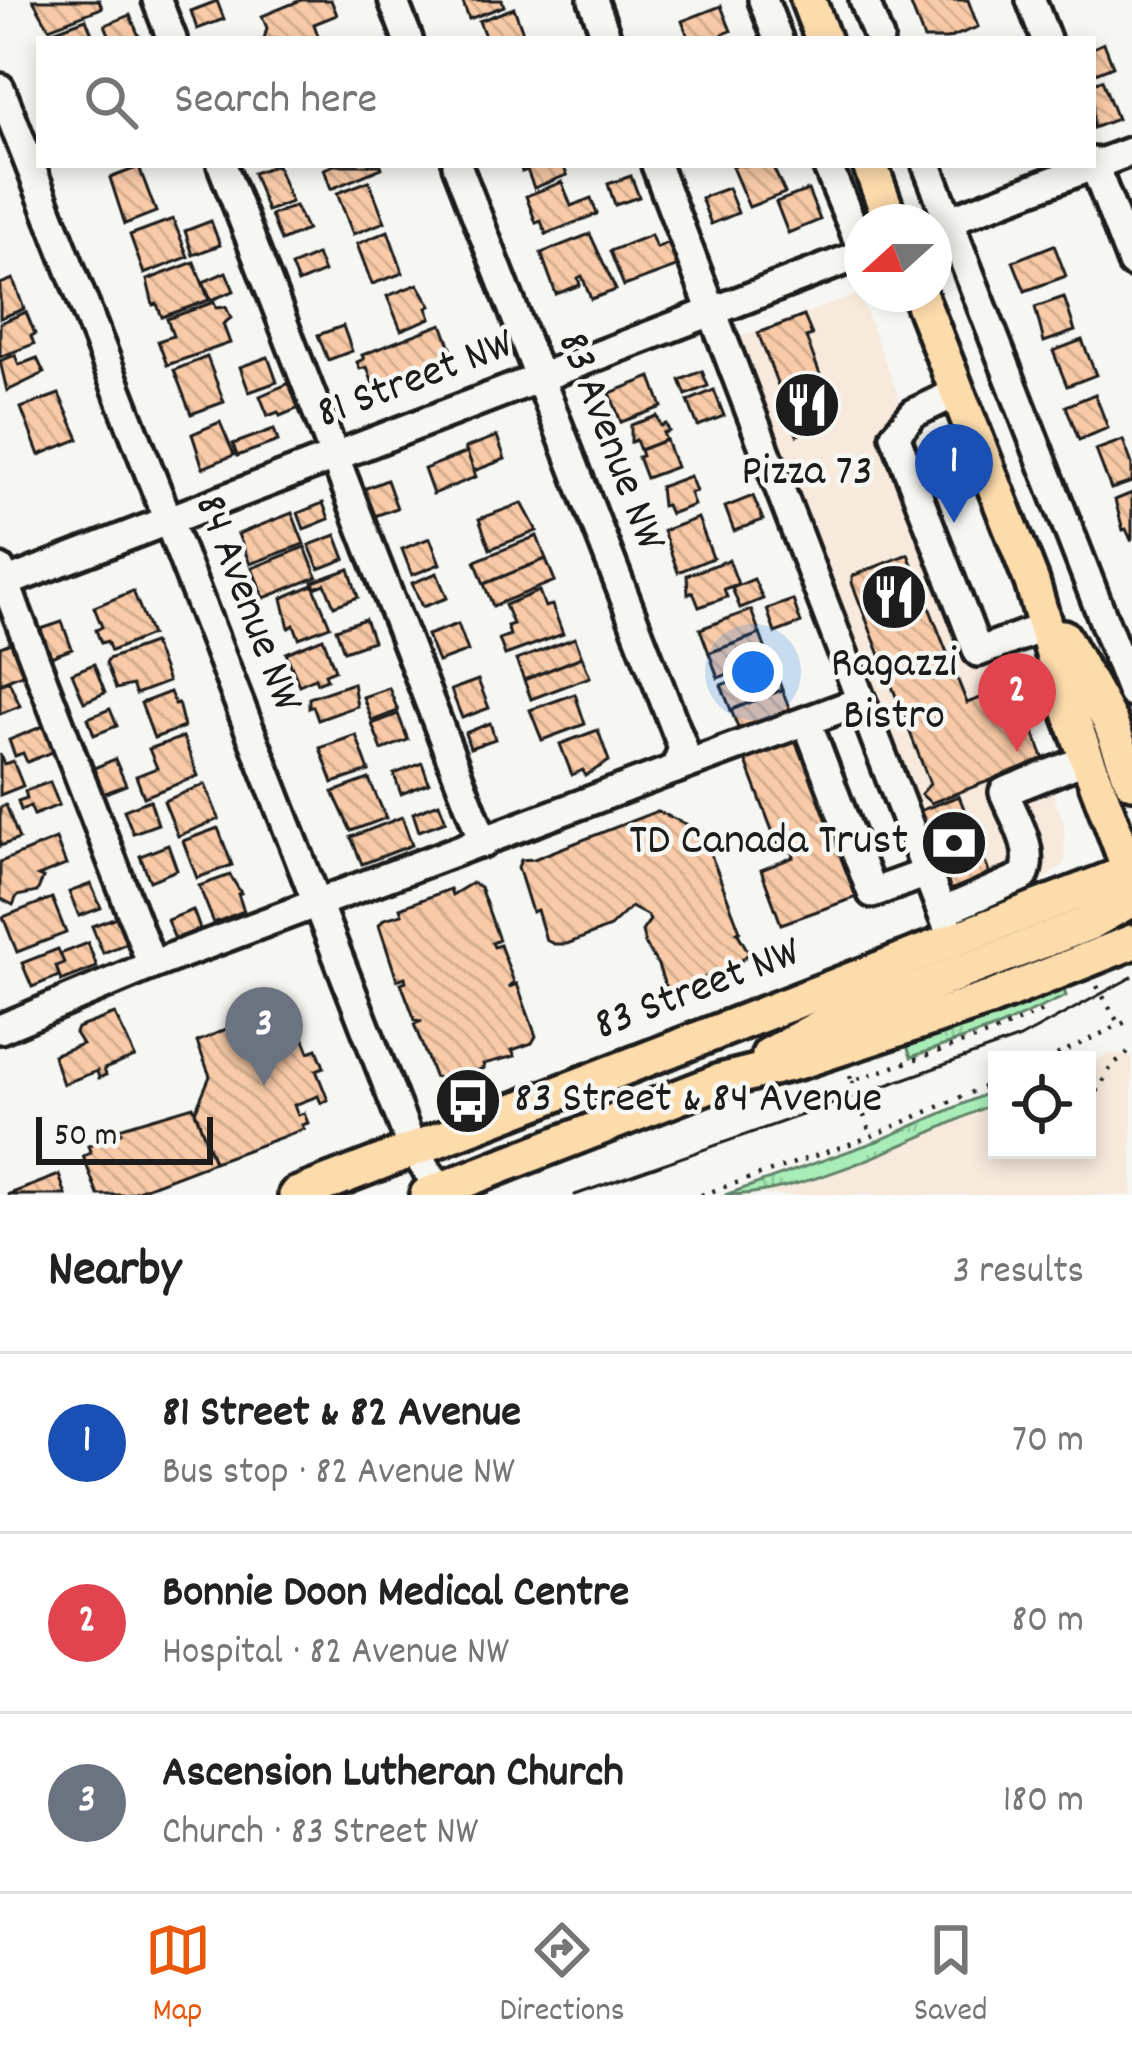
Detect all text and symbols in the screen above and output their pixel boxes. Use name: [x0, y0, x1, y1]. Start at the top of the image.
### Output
search box: [36, 36, 1096, 168]
icon: search: [78, 69, 144, 135]
text: Search here: [174, 70, 377, 134]
north arrow: [844, 204, 952, 312]
street label: 81 Street NW: [308, 314, 524, 448]
street label: 83 Avenue NW: [538, 323, 680, 561]
restaurant icon: Pizza 73: [772, 370, 842, 440]
pin: 1: [915, 424, 993, 523]
place label: Pizza 73: [741, 442, 873, 506]
street label: 84 Avenue NW: [175, 486, 317, 722]
restaurant icon: Ragazzi Bistro: [859, 562, 929, 632]
place label: Ragazzi Bistro: [831, 634, 957, 750]
your location: [723, 642, 783, 702]
pin: 2: [978, 653, 1056, 752]
bank icon: TD Canada Trust: [919, 808, 989, 878]
place label: TD Canada Trust: [629, 811, 908, 875]
street label: 83 Street NW: [586, 922, 810, 1060]
pin: 3: [225, 987, 303, 1086]
map controls: [988, 1051, 1096, 1159]
button: locate: [988, 1051, 1096, 1159]
bus stop icon: 83 Street & 84 Avenue: [433, 1066, 503, 1136]
place label: 83 Street & 84 Avenue: [514, 1069, 882, 1133]
scale bar: [36, 1111, 213, 1164]
text: 50 m: [54, 1114, 118, 1161]
text: Nearby: [48, 1237, 181, 1309]
text: 3 results: [953, 1246, 1084, 1301]
text: 81 Street & 82 Avenue: [162, 1383, 521, 1447]
text: 1: [83, 1415, 91, 1470]
text: 70 m: [1012, 1415, 1084, 1470]
text: Bus stop · 82 Avenue NW: [162, 1447, 514, 1502]
text: Bonnie Doon Medical Centre: [162, 1563, 629, 1627]
text: 2: [78, 1595, 96, 1650]
text: 80 m: [1011, 1595, 1084, 1650]
text: Hospital · 82 Avenue NW: [162, 1627, 509, 1682]
text: Ascension Lutheran Church: [162, 1743, 624, 1807]
text: 3: [78, 1775, 96, 1830]
text: 180 m: [1003, 1775, 1084, 1830]
text: Church · 83 Street NW: [162, 1807, 478, 1862]
tab: Map: [145, 1917, 211, 2036]
tab: Directions: [500, 1917, 625, 2036]
tab: Saved: [914, 1917, 987, 2036]

